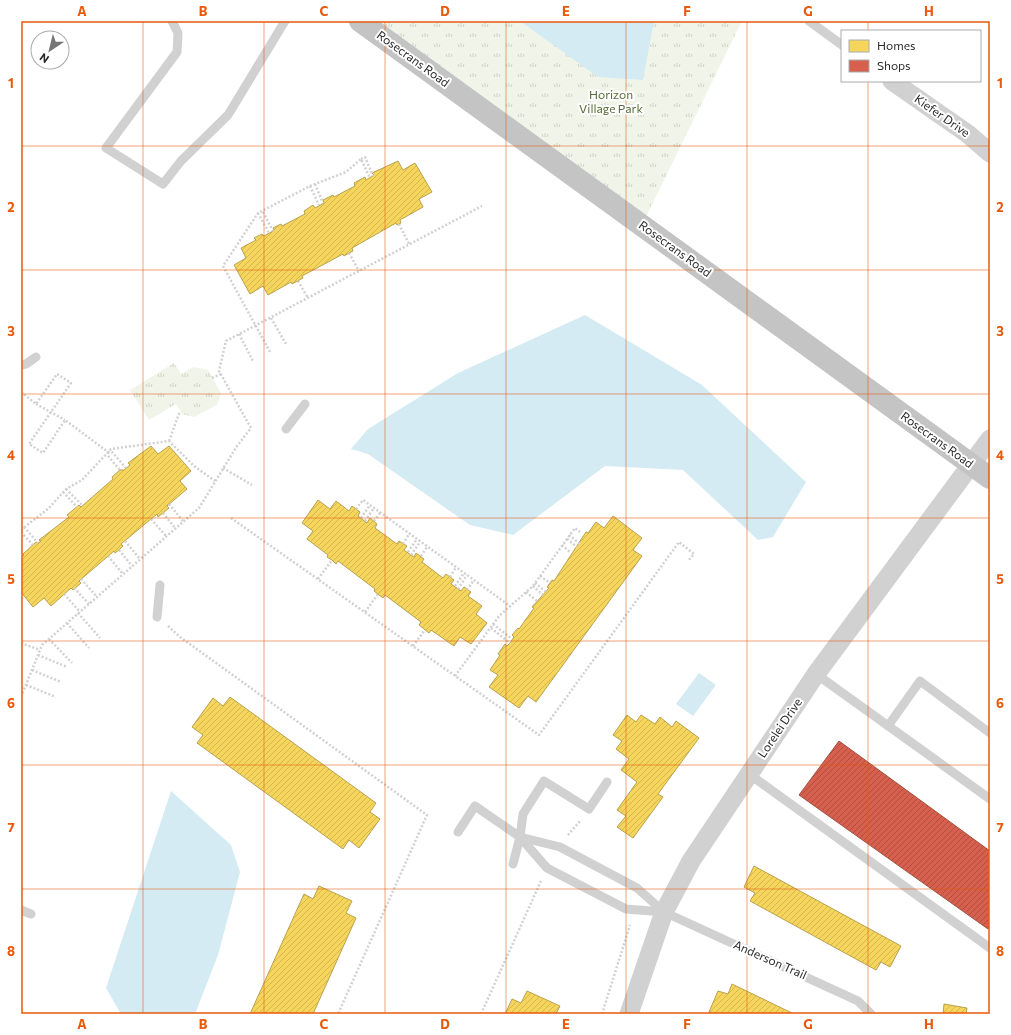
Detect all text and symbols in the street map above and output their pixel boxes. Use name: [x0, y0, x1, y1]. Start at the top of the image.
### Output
text: A: [77, 3, 87, 19]
text: B: [199, 3, 208, 19]
text: C: [320, 3, 329, 19]
text: D: [440, 3, 450, 19]
text: E: [562, 3, 570, 19]
text: F: [683, 3, 691, 19]
text: G: [803, 3, 813, 19]
text: H: [924, 3, 934, 19]
street label: Rosecrans Road: [375, 27, 453, 89]
north arrow: [30, 30, 70, 70]
legend: [841, 30, 981, 82]
text: Homes: [877, 38, 915, 52]
text: N: [37, 51, 51, 66]
text: Shops: [877, 58, 911, 72]
text: 1: [8, 75, 14, 91]
text: 1: [997, 75, 1003, 91]
park label: Horizon Village Park: [579, 87, 643, 115]
street label: Kiefer Drive: [912, 91, 973, 139]
text: 2: [7, 199, 15, 215]
text: 2: [996, 199, 1004, 215]
street label: Rosecrans Road: [637, 217, 715, 279]
text: 3: [7, 323, 15, 339]
text: 3: [996, 323, 1004, 339]
street label: Rosecrans Road: [899, 408, 977, 470]
text: 4: [7, 447, 15, 463]
text: 4: [996, 447, 1004, 463]
text: 5: [7, 571, 15, 587]
text: 5: [996, 571, 1004, 587]
text: 6: [7, 695, 15, 711]
street label: Lorelei Drive: [754, 695, 804, 760]
text: 6: [996, 695, 1004, 711]
text: 7: [7, 819, 15, 835]
text: 7: [996, 819, 1004, 835]
street label: Anderson Trail: [732, 937, 809, 981]
text: 8: [7, 943, 15, 959]
text: 8: [996, 943, 1004, 959]
text: A: [77, 1016, 87, 1032]
text: B: [199, 1016, 208, 1032]
text: C: [320, 1016, 329, 1032]
text: D: [440, 1016, 450, 1032]
text: E: [562, 1016, 570, 1032]
text: F: [683, 1016, 691, 1032]
text: G: [803, 1016, 813, 1032]
text: H: [924, 1016, 934, 1032]

